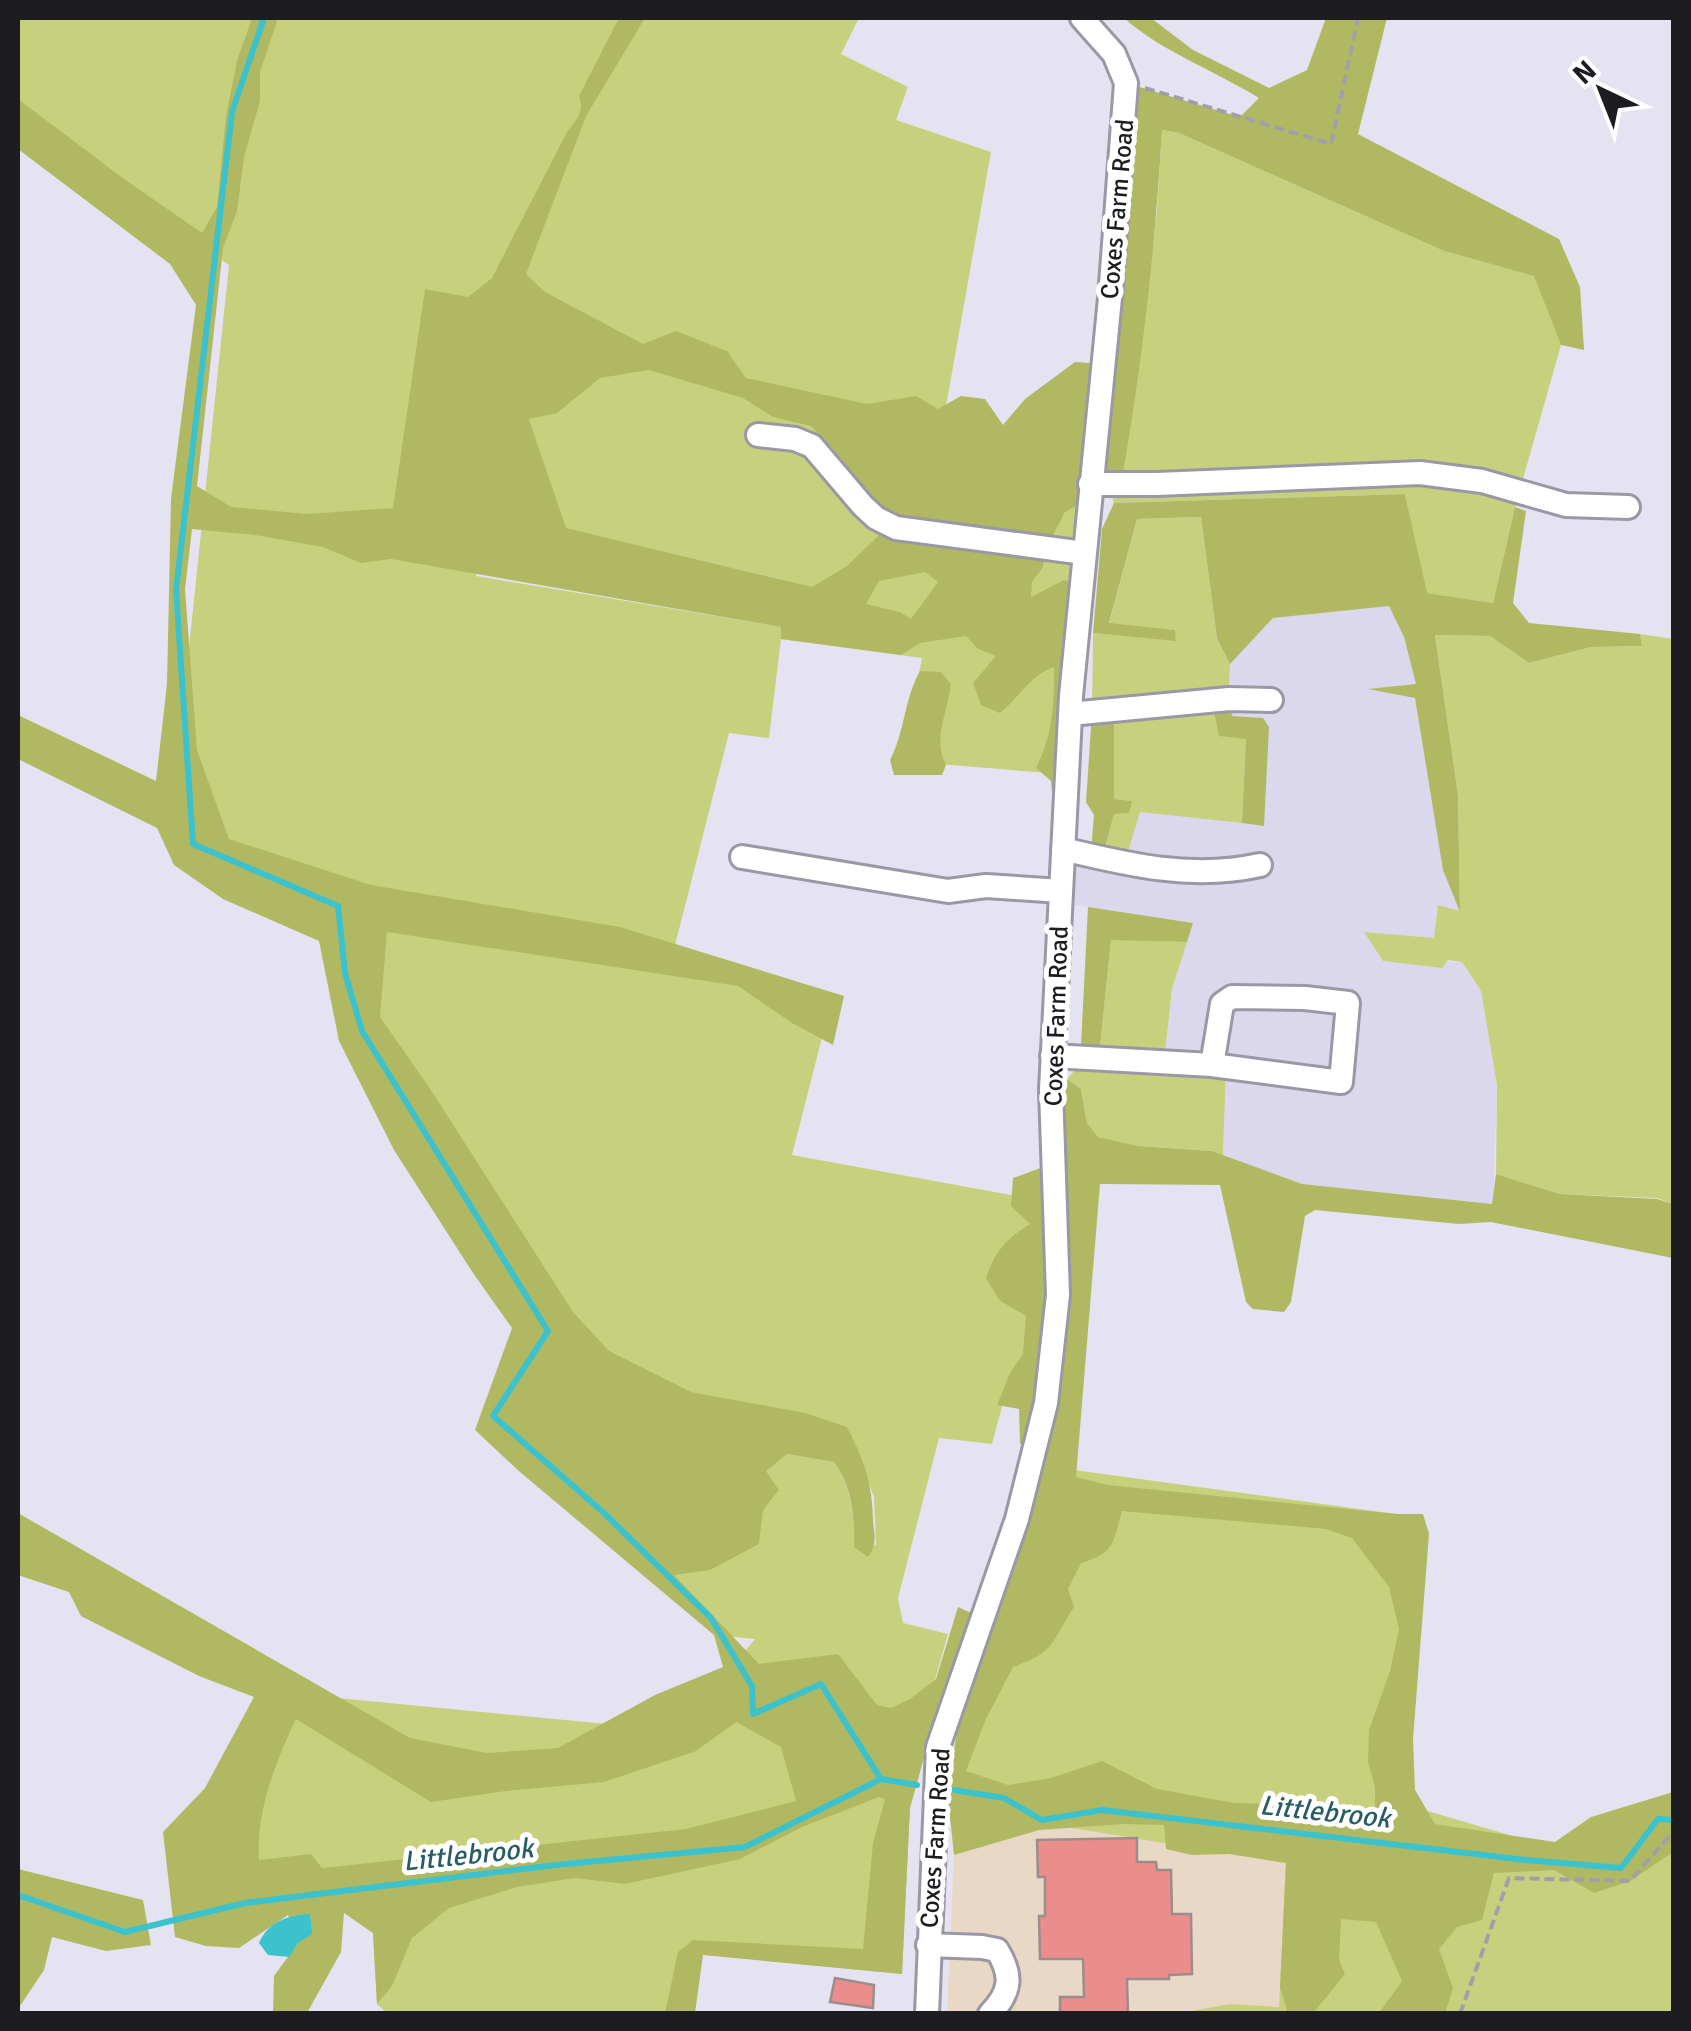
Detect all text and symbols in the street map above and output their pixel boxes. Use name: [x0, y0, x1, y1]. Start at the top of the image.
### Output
north arrow: [1551, 40, 1651, 140]
text: N: [1566, 53, 1603, 92]
street label: Coxes Farm Road: [1094, 118, 1140, 300]
street label: Coxes Farm Road: [1037, 925, 1075, 1107]
street label: Coxes Farm Road: [913, 1747, 957, 1929]
water label: Littlebrook: [1258, 1788, 1395, 1836]
water label: Littlebrook: [401, 1831, 538, 1879]

